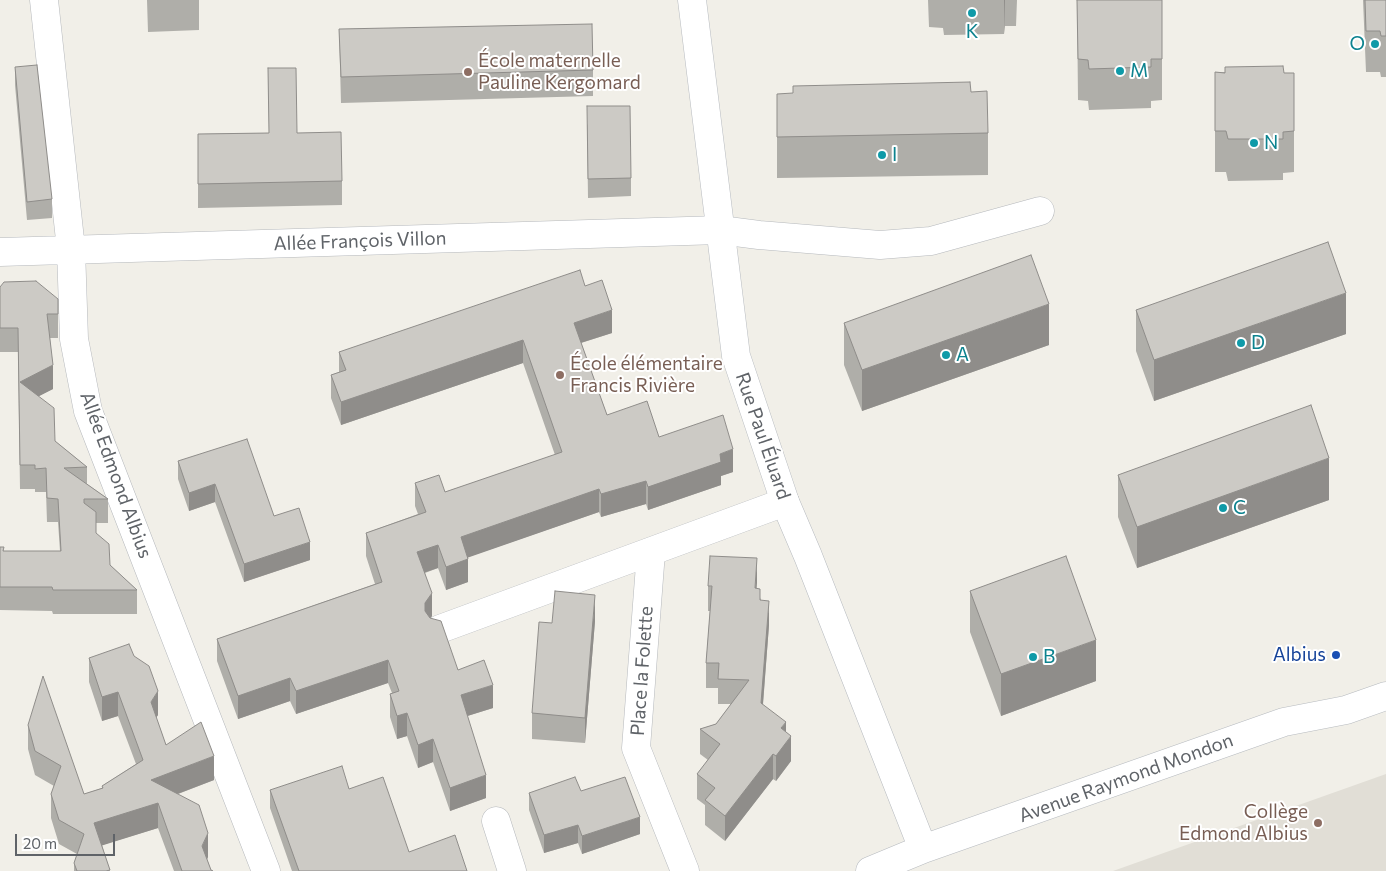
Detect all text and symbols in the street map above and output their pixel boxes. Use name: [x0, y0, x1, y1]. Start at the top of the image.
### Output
marker: K: [966, 7, 978, 19]
place label: K: [966, 21, 978, 43]
place label: O: [1349, 33, 1365, 55]
marker: O: [1369, 38, 1381, 50]
place label: École maternelle Pauline Kergomard: [478, 50, 641, 94]
place label: M: [1130, 60, 1148, 82]
marker: M: [1114, 65, 1126, 77]
marker: École maternelle Pauline Kergomard: [462, 66, 474, 78]
place label: N: [1264, 132, 1278, 154]
marker: N: [1248, 137, 1260, 149]
place label: I: [892, 144, 897, 166]
marker: I: [876, 149, 888, 161]
street label: Allée François Villon: [273, 227, 447, 255]
place label: D: [1251, 332, 1265, 354]
marker: D: [1235, 337, 1247, 349]
place label: A: [956, 344, 969, 366]
marker: A: [940, 349, 952, 361]
place label: École élémentaire Francis Rivière: [570, 353, 723, 397]
marker: École élémentaire Francis Rivière: [554, 369, 566, 381]
street label: Rue Paul Éluard: [731, 370, 795, 502]
street label: Allée Edmond Albius: [75, 389, 157, 561]
place label: C: [1233, 497, 1246, 519]
marker: C: [1217, 502, 1229, 514]
street label: Place la Folette: [626, 605, 658, 737]
place label: Albius: [1273, 644, 1326, 666]
place label: B: [1043, 646, 1055, 668]
marker: Albius: [1330, 649, 1342, 661]
marker: B: [1027, 651, 1039, 663]
street label: Avenue Raymond Mondon: [1016, 729, 1236, 827]
place label: Collège Edmond Albius: [1179, 801, 1308, 845]
marker: Collège Edmond Albius: [1312, 817, 1324, 829]
scale bar: [18, 824, 118, 856]
text: 20 m: [23, 834, 57, 852]

